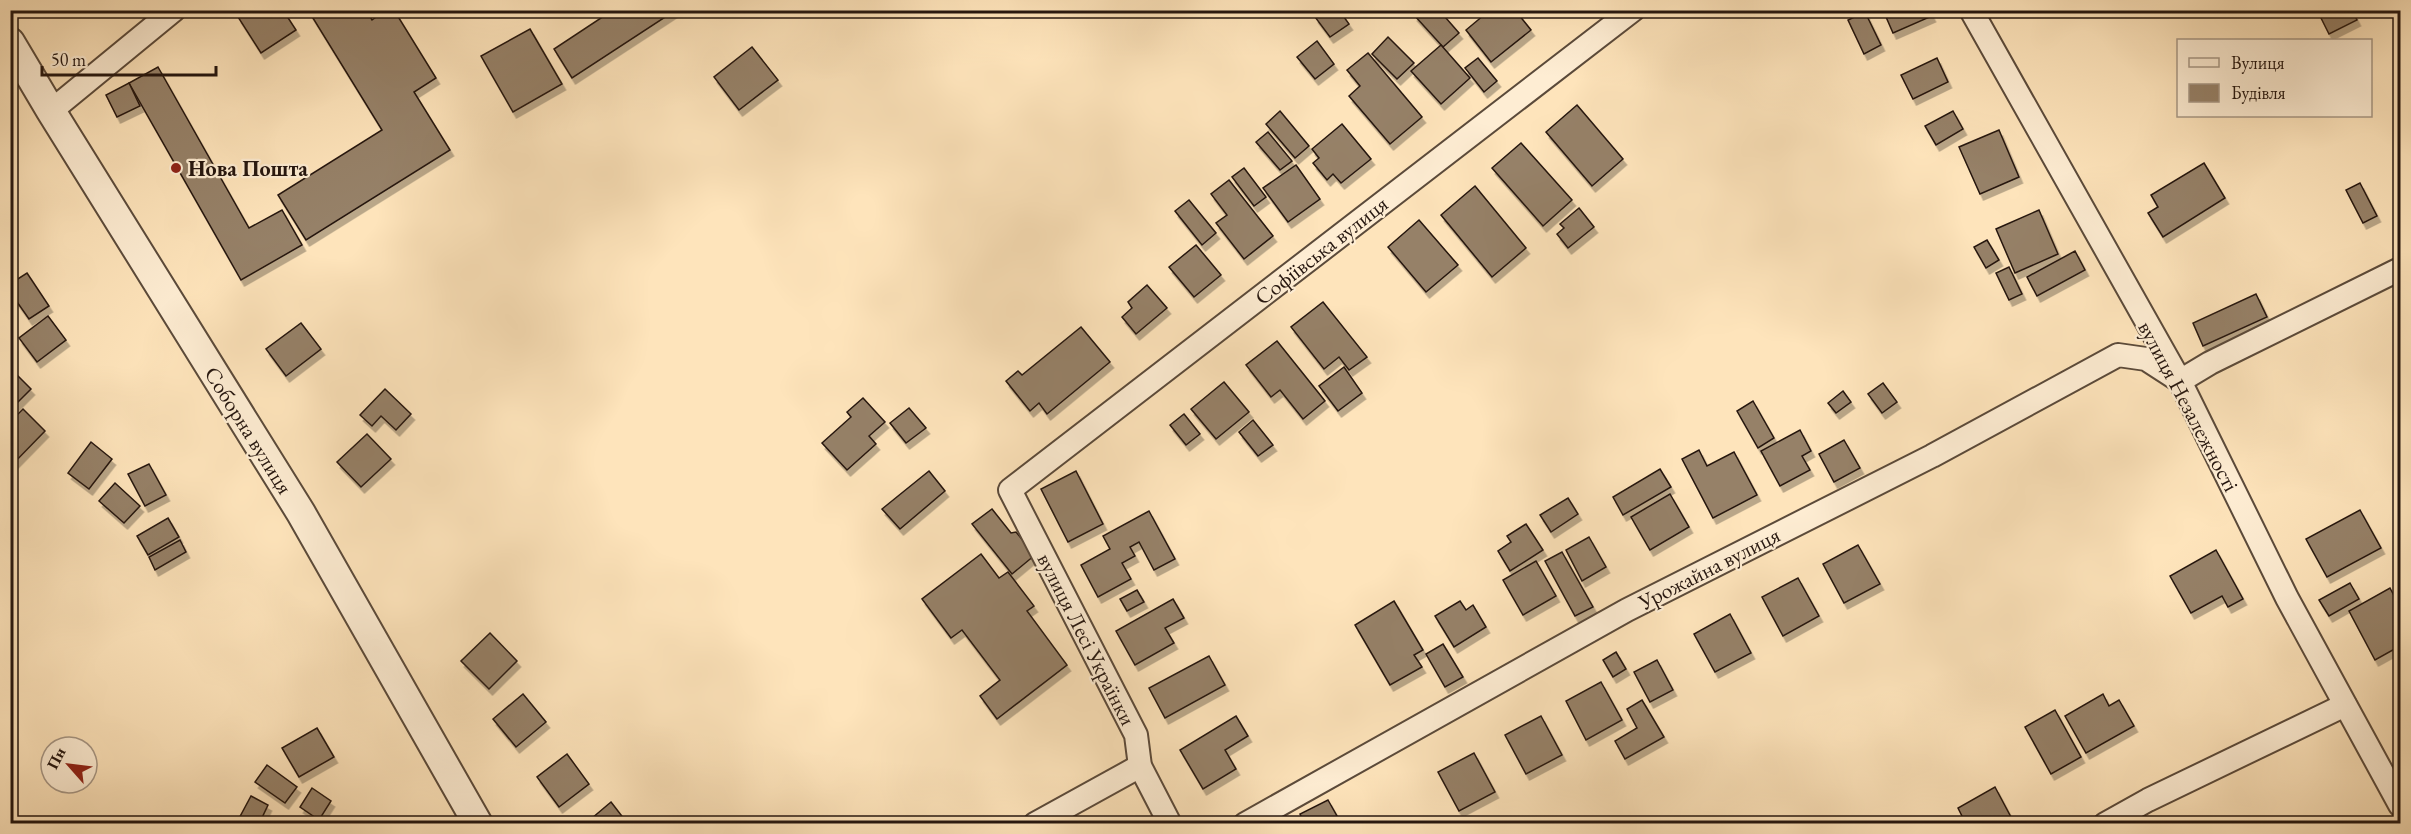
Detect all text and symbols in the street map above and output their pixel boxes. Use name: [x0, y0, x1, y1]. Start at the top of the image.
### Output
scale bar: [42, 39, 216, 77]
legend: [2177, 39, 2372, 117]
text: 50 m: [51, 48, 86, 71]
text: Вулиця: [2231, 51, 2284, 74]
text: Будівля: [2231, 81, 2286, 104]
place label: Нова Пошта: [188, 154, 308, 183]
marker: Нова Пошта: [169, 161, 183, 175]
street label: Софіївська вулиця: [1249, 189, 1394, 312]
street label: вулиця Незалежності: [2131, 316, 2246, 497]
street label: Соборна вулиця: [198, 361, 299, 500]
street label: Урожайна вулиця: [1633, 520, 1785, 617]
street label: вулиця Лесі Українки: [1031, 548, 1143, 731]
north arrow: [39, 735, 99, 795]
text: Пн: [42, 744, 71, 773]

